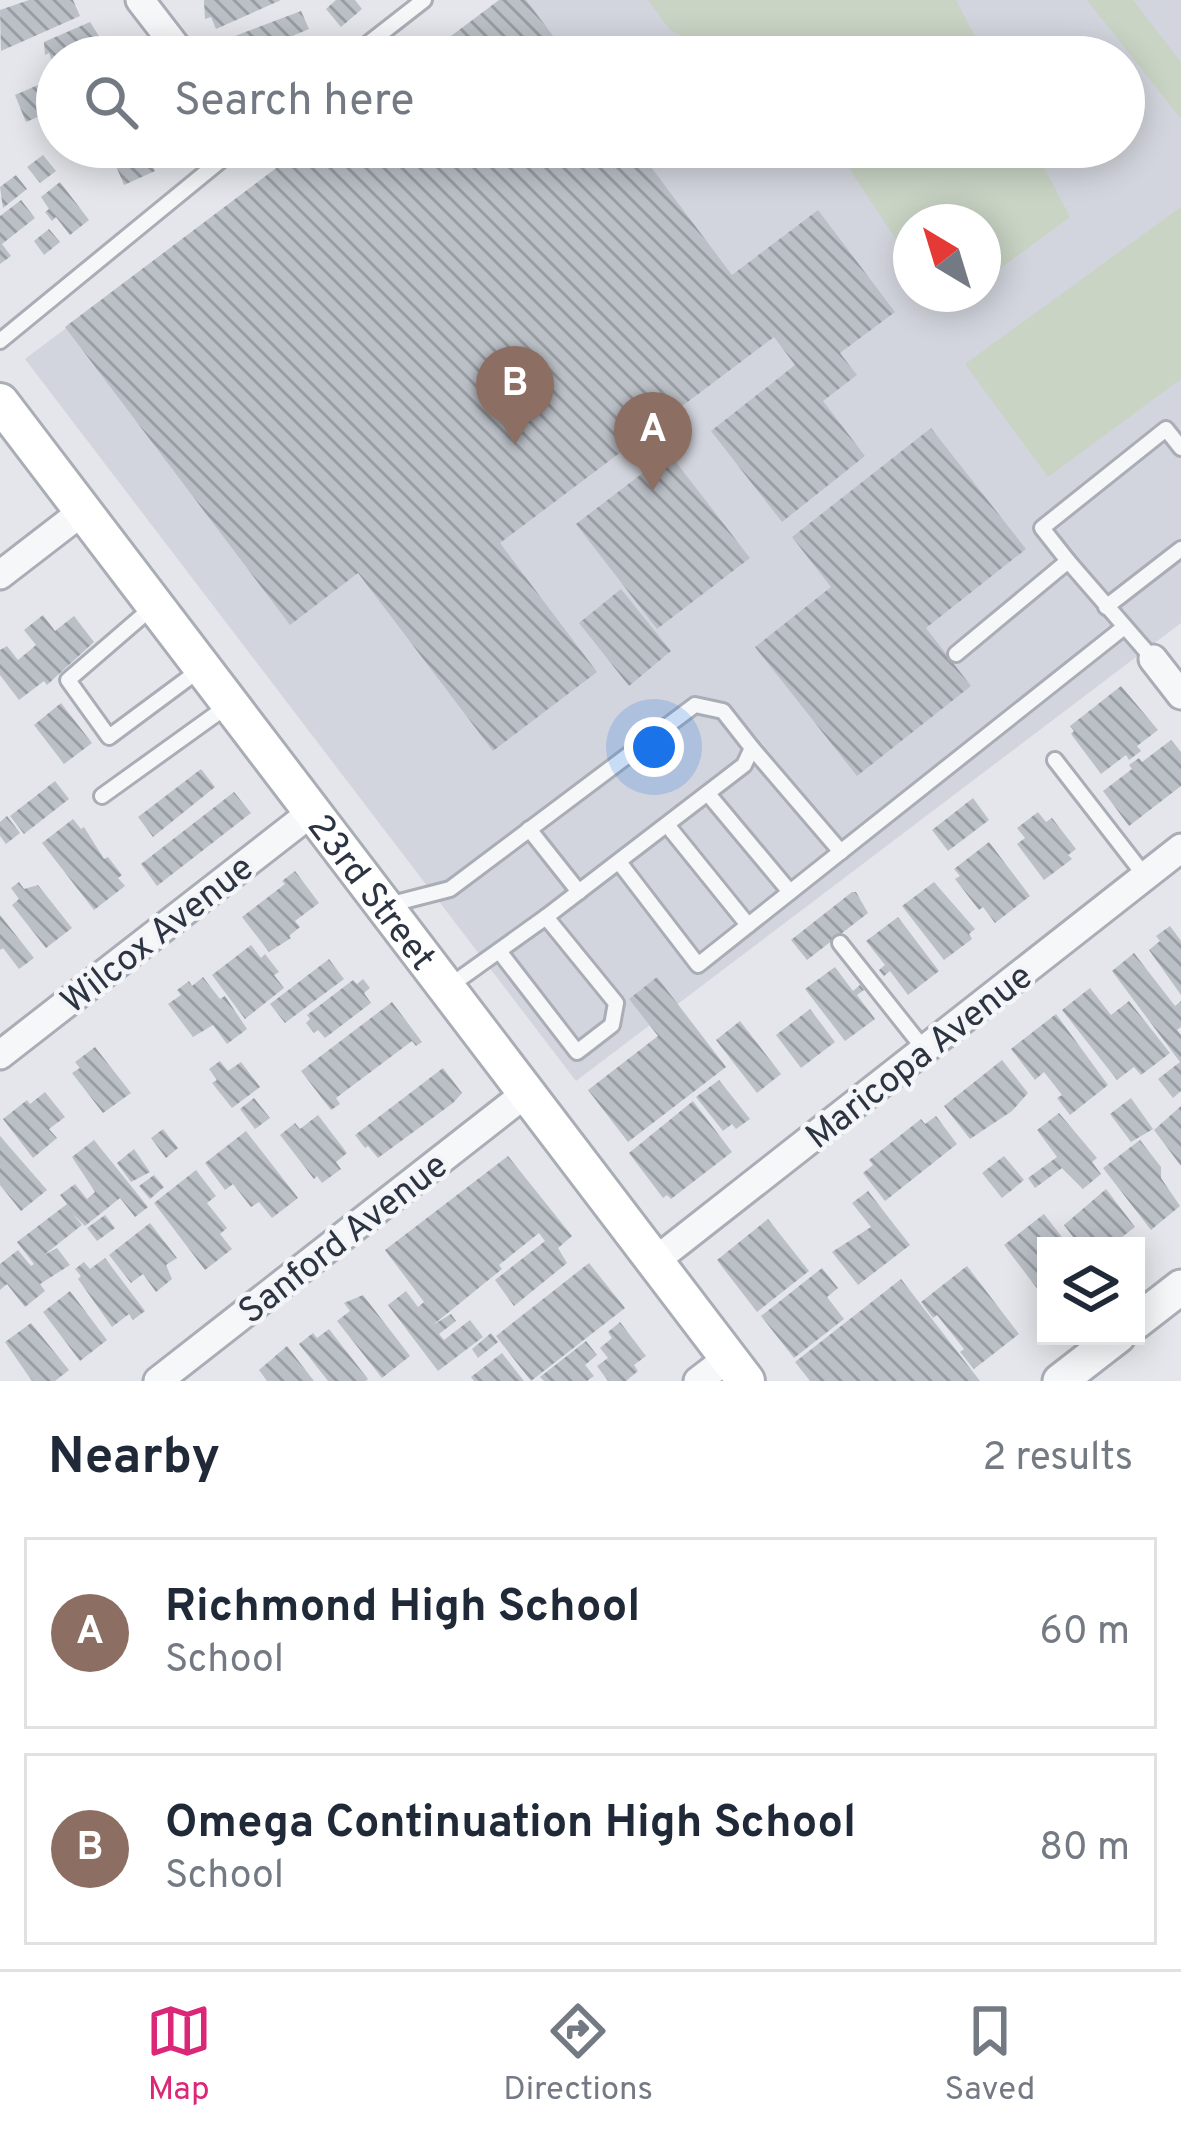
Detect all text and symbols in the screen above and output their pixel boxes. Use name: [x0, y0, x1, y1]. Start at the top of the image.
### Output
search box: [36, 36, 1145, 168]
icon: search: [78, 69, 144, 135]
text: Search here: [174, 74, 414, 131]
north arrow: [893, 204, 1001, 312]
pin: B: [476, 346, 554, 445]
pin: A: [614, 392, 692, 491]
your location: [624, 717, 684, 777]
street label: 23rd Street: [295, 806, 444, 981]
street label: Wilcox Avenue: [53, 846, 264, 1026]
street label: Maricopa Avenue: [798, 955, 1043, 1161]
street label: Sanford Avenue: [231, 1144, 458, 1336]
map controls: [1037, 1237, 1145, 1345]
button: layers: [1037, 1237, 1145, 1345]
text: Nearby: [48, 1427, 220, 1492]
text: 2 results: [982, 1435, 1133, 1484]
text: Richmond High School: [165, 1580, 640, 1637]
text: A: [76, 1609, 104, 1658]
text: 60 m: [1039, 1609, 1130, 1658]
text: School: [165, 1637, 284, 1686]
text: Omega Continuation High School: [165, 1796, 856, 1853]
text: B: [77, 1825, 103, 1874]
text: 80 m: [1039, 1825, 1130, 1874]
text: School: [165, 1853, 284, 1902]
tab: Map: [146, 1998, 212, 2112]
tab: Directions: [503, 1998, 653, 2112]
tab: Saved: [945, 1998, 1035, 2112]

